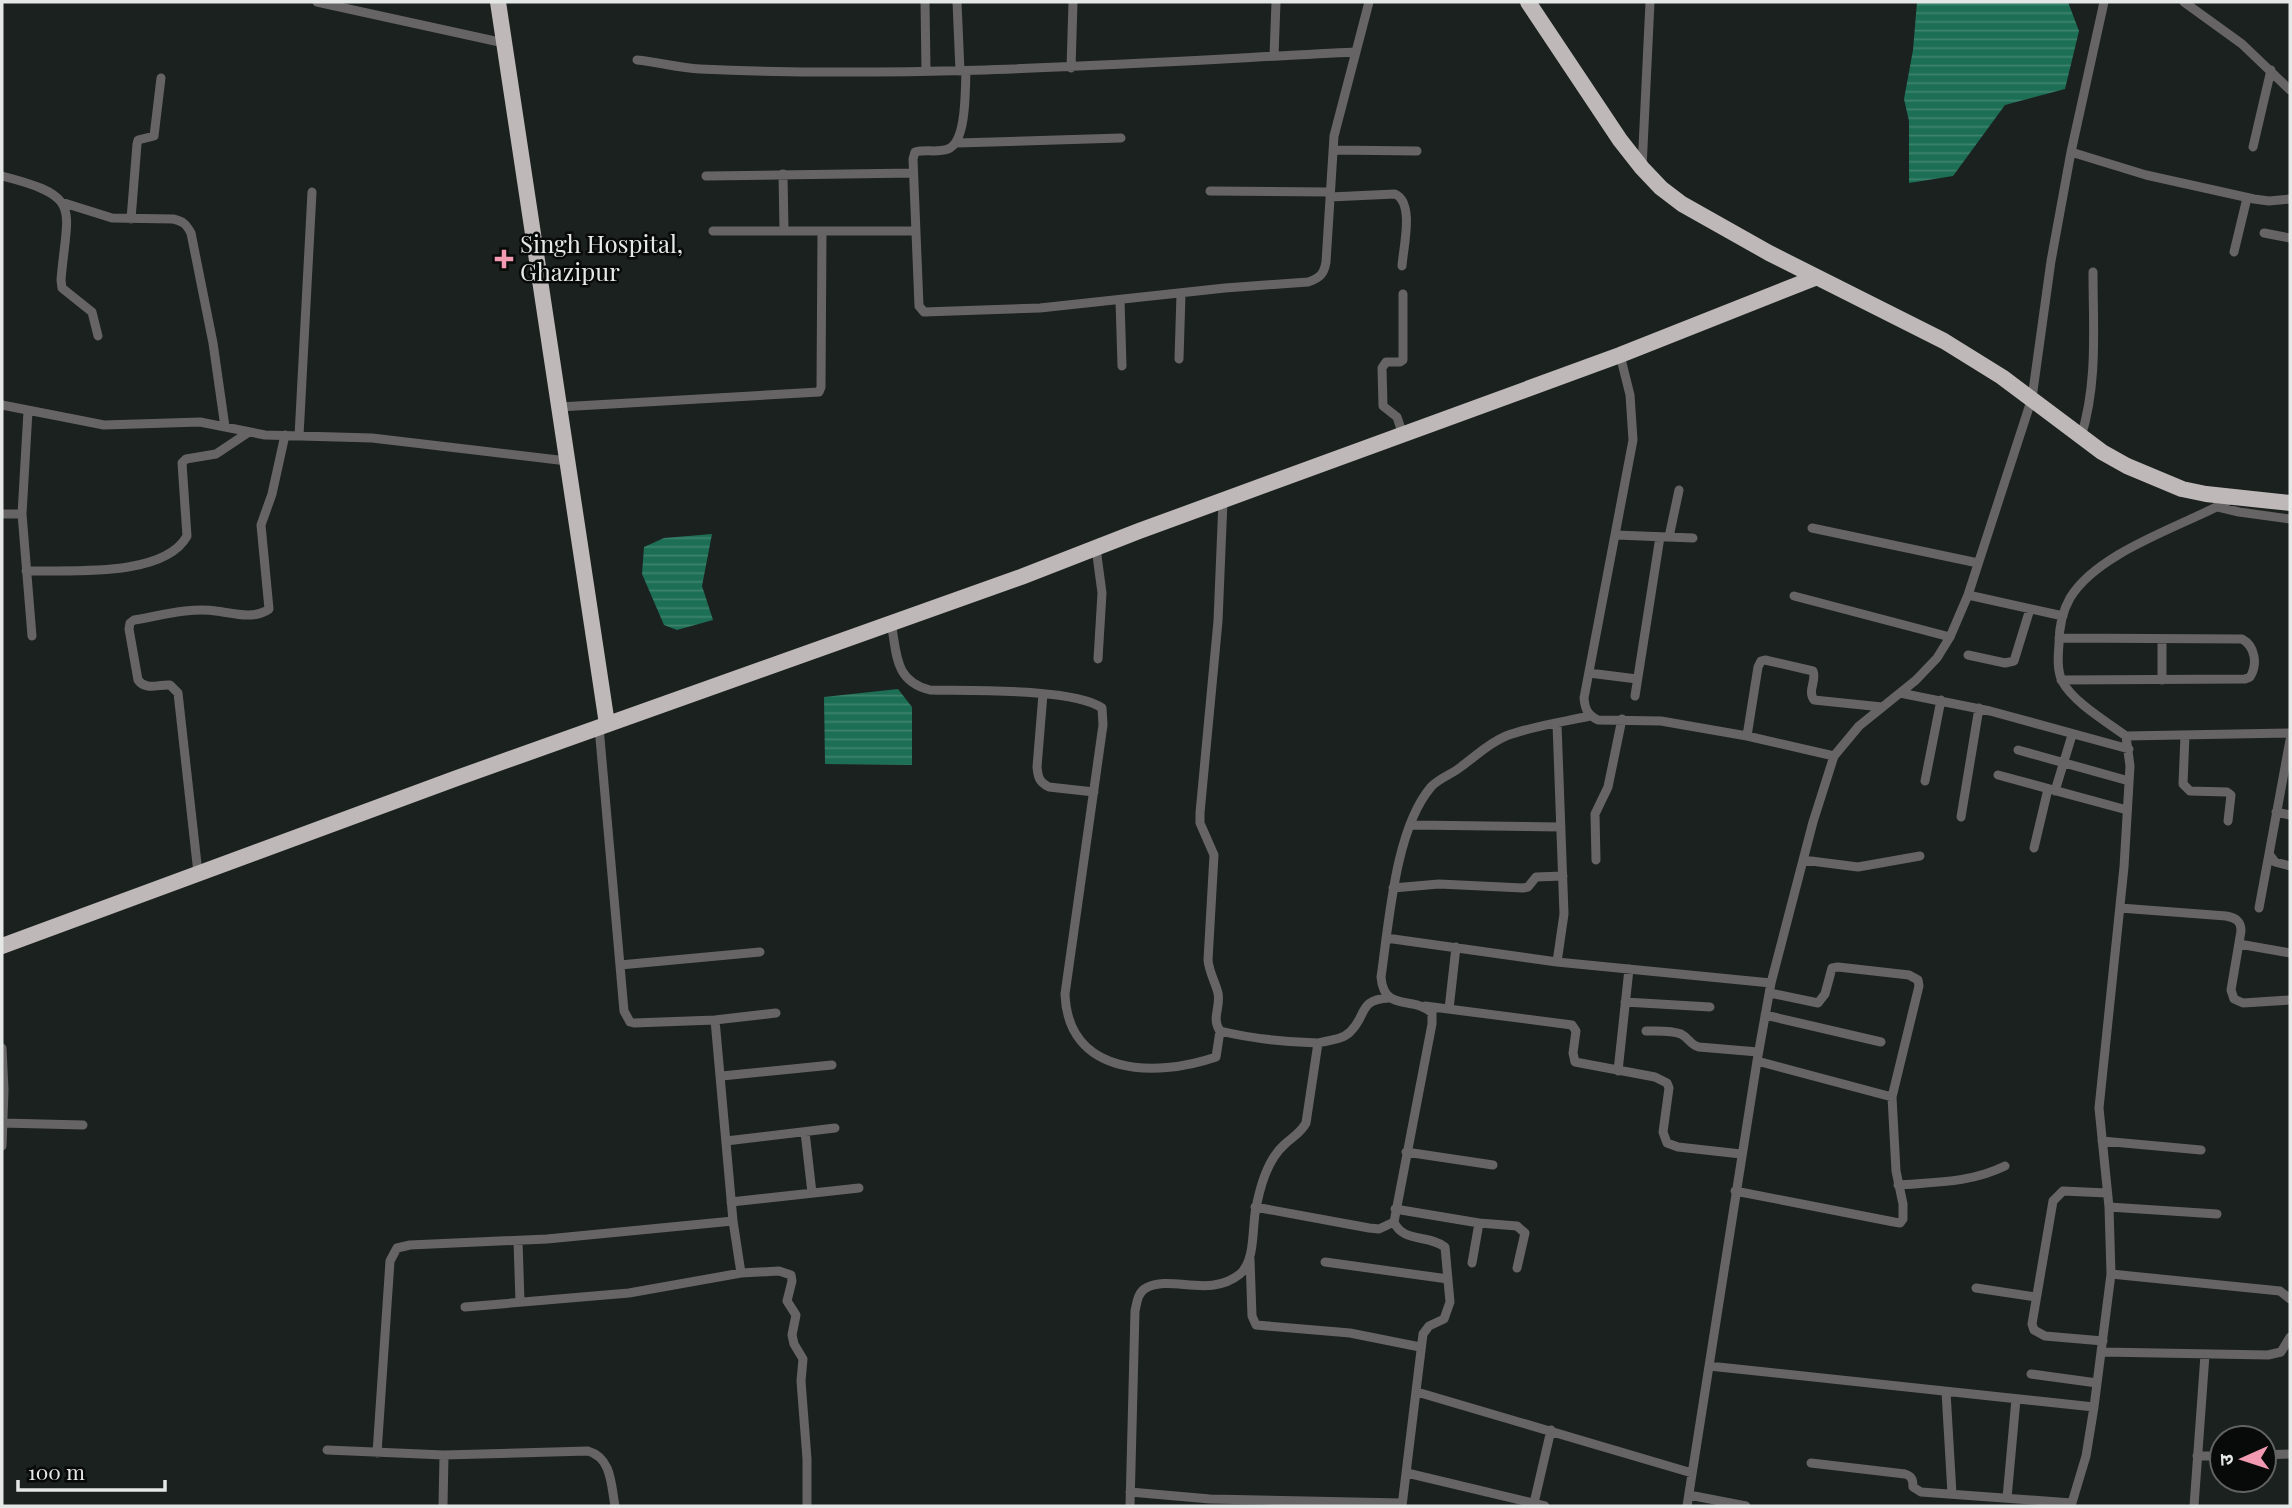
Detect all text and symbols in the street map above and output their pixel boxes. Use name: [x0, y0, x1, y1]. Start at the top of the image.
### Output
place label: Singh Hospital, Ghazipur: [520, 227, 683, 287]
marker: Singh Hospital, Ghazipur: [494, 249, 514, 269]
north arrow: [2208, 1424, 2278, 1494]
scale bar: [18, 1448, 164, 1492]
text: उ: [2212, 1453, 2238, 1466]
text: 100 m: [28, 1457, 85, 1485]

